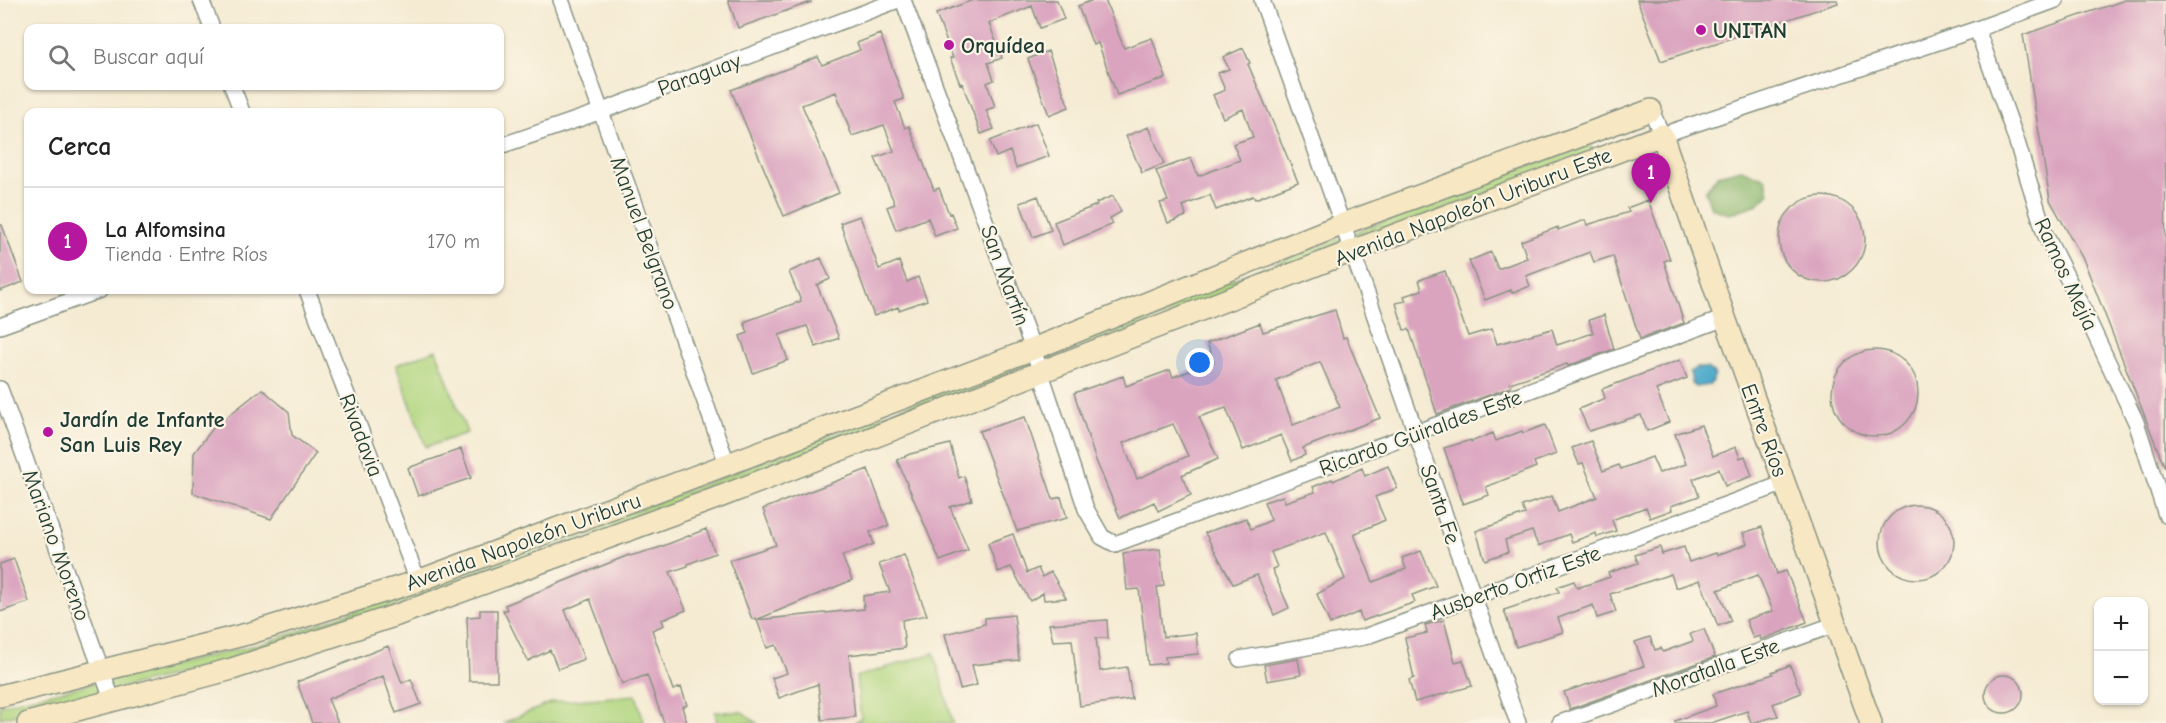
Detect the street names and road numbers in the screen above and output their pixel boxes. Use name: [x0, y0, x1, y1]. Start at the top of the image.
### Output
street label: Paraguay: [654, 48, 745, 102]
street label: Avenida Napoleón Uriburu Este: [1331, 142, 1616, 272]
street label: Manuel Belgrano: [604, 153, 684, 313]
street label: Ramos Mejía: [2029, 214, 2104, 335]
street label: San Martín: [975, 222, 1035, 329]
street label: Entre Ríos: [1735, 380, 1793, 480]
street label: Ricardo Güiraldes Este: [1316, 384, 1525, 482]
street label: Rivadavia: [333, 390, 389, 481]
street label: Santa Fe: [1414, 461, 1466, 548]
street label: Mariano Moreno: [17, 466, 96, 625]
street label: Avenida Napoleón Uriburu: [402, 487, 644, 597]
street label: Ausberto Ortiz Este: [1427, 540, 1604, 626]
street label: Moratalla Este: [1648, 633, 1783, 703]

